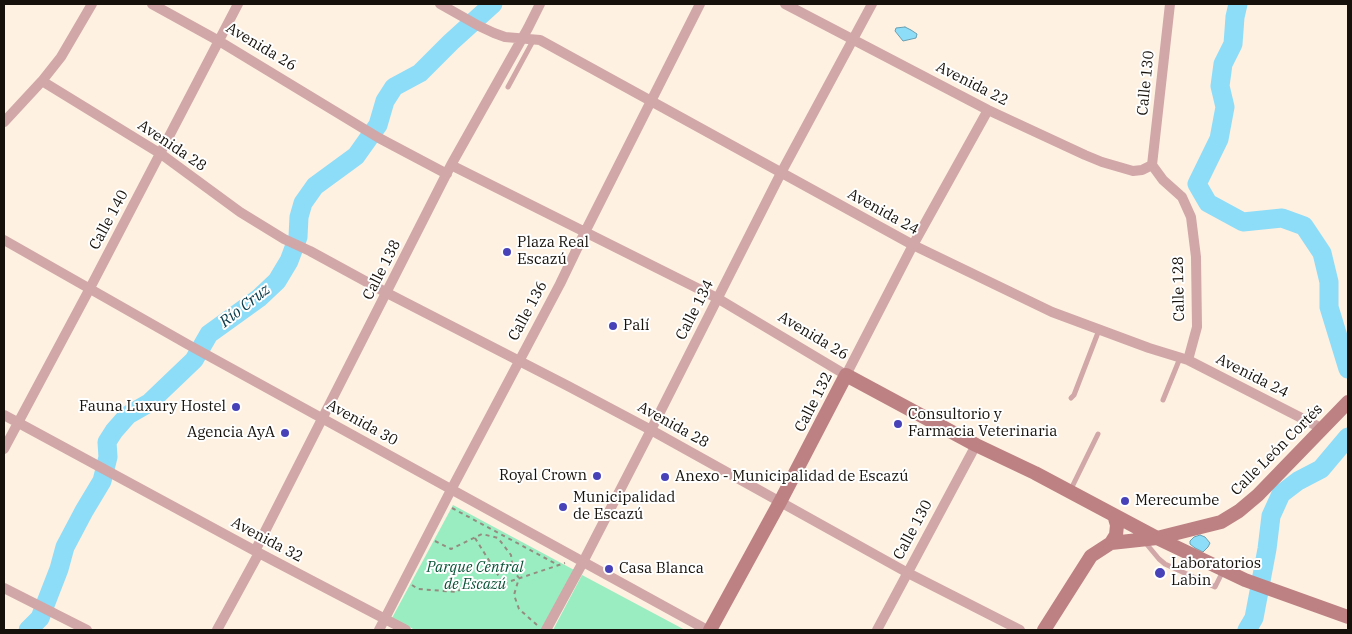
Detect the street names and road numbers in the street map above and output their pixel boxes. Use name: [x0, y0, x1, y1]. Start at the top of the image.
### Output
street label: Avenida 26: [223, 19, 299, 75]
street label: Calle 130: [1134, 50, 1158, 116]
street label: Avenida 22: [933, 58, 1011, 110]
street label: Avenida 28: [134, 116, 210, 176]
street label: Avenida 24: [844, 185, 922, 239]
street label: Calle 140: [86, 187, 132, 253]
street label: Calle 138: [359, 237, 405, 303]
street label: Calle 128: [1169, 256, 1189, 322]
street label: Calle 134: [672, 277, 718, 343]
street label: Calle 136: [505, 278, 551, 344]
street label: Avenida 26: [775, 308, 851, 364]
street label: Avenida 24: [1213, 350, 1291, 402]
street label: Calle 132: [791, 369, 837, 435]
street label: Avenida 30: [323, 396, 401, 450]
street label: Avenida 28: [634, 398, 712, 452]
street label: Calle León Cortés: [1227, 400, 1327, 500]
street label: Calle 130: [890, 497, 936, 563]
street label: Avenida 32: [228, 514, 306, 566]

